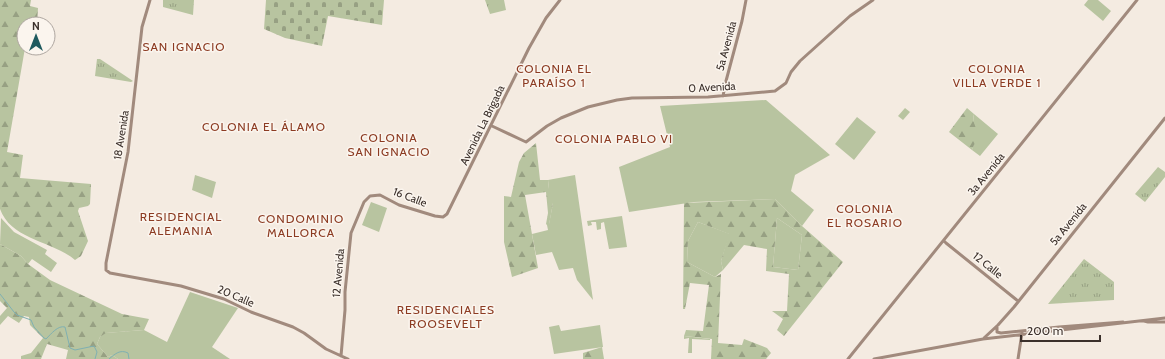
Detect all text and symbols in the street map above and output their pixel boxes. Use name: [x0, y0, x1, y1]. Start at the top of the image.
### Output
north arrow: [16, 16, 56, 56]
text: N: [32, 19, 40, 33]
street label: 5a Avenida: [713, 19, 740, 72]
district label: SAN IGNACIO: [142, 39, 226, 54]
district label: COLONIA EL PARAÍSO 1: [516, 61, 592, 90]
district label: COLONIA VILLA VERDE 1: [953, 61, 1041, 90]
street label: 0 Avenida: [688, 79, 737, 95]
street label: Avenida La Brigada: [457, 82, 508, 167]
street label: 18 Avenida: [110, 109, 132, 161]
district label: COLONIA EL ÁLAMO: [202, 119, 326, 134]
district label: COLONIA SAN IGNACIO: [347, 130, 431, 159]
district label: COLONIA PABLO VI: [555, 131, 673, 146]
street label: 3a Avenida: [965, 149, 1008, 198]
street label: 16 Calle: [391, 184, 429, 210]
street label: 5a Avenida: [1047, 199, 1090, 248]
district label: COLONIA EL ROSARIO: [827, 201, 903, 230]
district label: RESIDENCIAL ALEMANIA: [140, 209, 222, 238]
district label: CONDOMINIO MALLORCA: [258, 211, 344, 240]
street label: 12 Avenida: [329, 247, 347, 298]
street label: 12 Calle: [970, 249, 1006, 282]
street label: 20 Calle: [215, 282, 257, 310]
district label: RESIDENCIALES ROOSEVELT: [397, 302, 495, 331]
scale bar: [1021, 317, 1100, 343]
text: 200 m: [1027, 323, 1063, 338]

